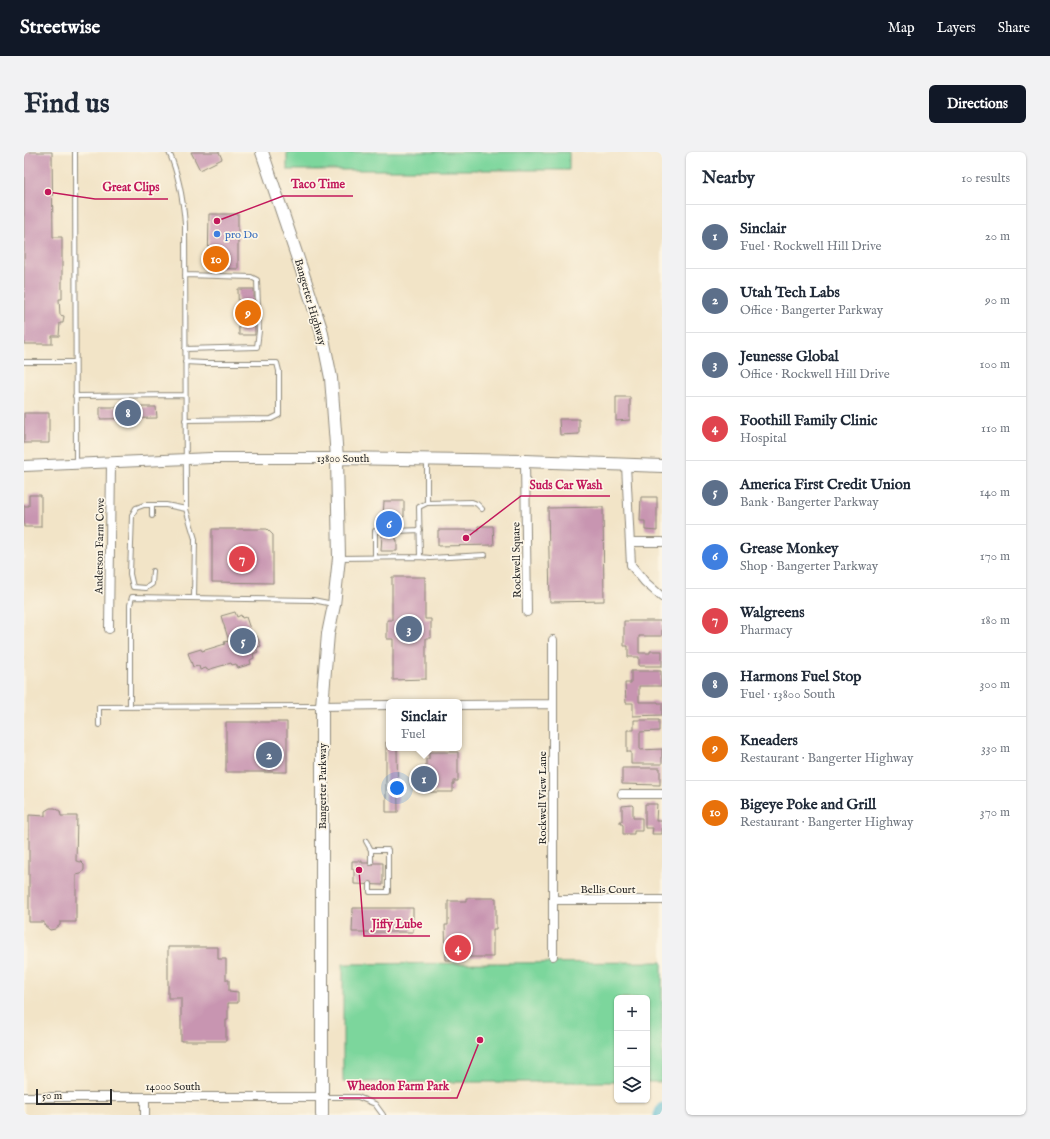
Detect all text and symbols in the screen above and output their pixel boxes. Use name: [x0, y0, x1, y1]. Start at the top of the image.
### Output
text: Streetwise: [20, 16, 100, 40]
text: Map: [888, 19, 915, 37]
text: Layers: [937, 19, 976, 37]
text: Share: [998, 19, 1030, 37]
button: Directions: [929, 85, 1026, 123]
text: Find us: [24, 87, 110, 122]
text: Nearby: [702, 168, 755, 189]
text: 10 results: [961, 170, 1010, 187]
callout: Taco Time: [283, 172, 353, 196]
callout: Great Clips: [95, 175, 168, 199]
text: Taco Time: [290, 177, 345, 192]
text: Great Clips: [102, 180, 160, 196]
text: Sinclair: [740, 219, 786, 238]
place label: pro Do: [225, 228, 258, 242]
text: 1: [713, 228, 717, 245]
text: 20 m: [985, 228, 1010, 245]
marker: pro Do: [212, 229, 222, 239]
text: Fuel · Rockwell Hill Drive: [740, 238, 882, 255]
pin: 10: [203, 244, 229, 274]
street label: Bangerter Highway: [291, 257, 329, 348]
text: Utah Tech Labs: [740, 283, 840, 302]
text: 2: [712, 292, 718, 309]
text: 90 m: [985, 292, 1010, 309]
pin: 9: [235, 298, 261, 328]
text: Office · Bangerter Parkway: [740, 302, 883, 319]
text: Jeunesse Global: [740, 347, 839, 366]
text: 3: [713, 356, 717, 373]
text: 100 m: [980, 356, 1010, 373]
text: Office · Rockwell Hill Drive: [740, 366, 890, 383]
pin: 8: [115, 398, 141, 428]
text: Foothill Family Clinic: [740, 411, 877, 430]
text: 4: [712, 420, 718, 437]
text: 110 m: [981, 420, 1010, 437]
text: Hospital: [740, 430, 787, 447]
street label: 13800 South: [317, 452, 369, 466]
callout: Suds Car Wash: [521, 472, 610, 496]
text: America First Credit Union: [740, 475, 911, 494]
text: Suds Car Wash: [530, 478, 603, 493]
text: 5: [713, 484, 717, 501]
text: 140 m: [980, 484, 1010, 501]
text: Bank · Bangerter Parkway: [740, 494, 879, 511]
street label: Anderson Farm Cove: [92, 498, 108, 595]
pin: 6: [376, 509, 402, 539]
street label: Rockwell Square: [509, 522, 525, 598]
text: Grease Monkey: [740, 539, 838, 558]
pin: 7: [229, 544, 255, 574]
text: 6: [712, 548, 718, 565]
text: 170 m: [980, 548, 1010, 565]
text: Shop · Bangerter Parkway: [740, 558, 878, 575]
text: Walgreens: [740, 603, 805, 622]
text: 7: [712, 612, 718, 629]
text: 180 m: [981, 612, 1010, 629]
pin: 3: [396, 614, 422, 644]
text: Pharmacy: [740, 622, 792, 639]
pin: 5: [230, 626, 256, 656]
text: Harmons Fuel Stop: [740, 667, 861, 686]
text: 8: [712, 676, 718, 693]
text: 300 m: [979, 676, 1010, 693]
text: Fuel · 13800 South: [740, 686, 835, 703]
popup: [386, 699, 462, 751]
text: Sinclair: [401, 707, 447, 726]
text: Fuel: [401, 726, 425, 743]
text: Kneaders: [740, 731, 798, 750]
pin: 2: [256, 740, 282, 770]
text: 9: [712, 740, 718, 757]
text: 330 m: [981, 740, 1010, 757]
street label: Bangerter Parkway: [316, 742, 330, 829]
text: Restaurant · Bangerter Highway: [740, 750, 913, 767]
street label: Rockwell View Lane: [536, 751, 550, 845]
pin: 1: [411, 764, 437, 794]
your location: [387, 778, 407, 798]
text: Bigeye Poke and Grill: [740, 795, 876, 814]
text: 10: [709, 804, 721, 821]
text: 370 m: [980, 804, 1010, 821]
text: Restaurant · Bangerter Highway: [740, 814, 913, 831]
street label: Bellis Court: [581, 883, 636, 897]
callout: Jiffy Lube: [364, 912, 430, 936]
text: Jiffy Lube: [370, 917, 423, 933]
pin: 4: [445, 933, 471, 963]
map controls: [614, 995, 650, 1103]
button: +: [614, 995, 650, 1031]
button: −: [614, 1031, 650, 1067]
button: layers: [614, 1067, 650, 1103]
callout: Wheadon Farm Park: [339, 1074, 457, 1098]
text: Wheadon Farm Park: [346, 1079, 450, 1094]
street label: 14000 South: [146, 1080, 201, 1094]
scale bar: [36, 1087, 112, 1106]
text: 50 m: [42, 1089, 62, 1103]

